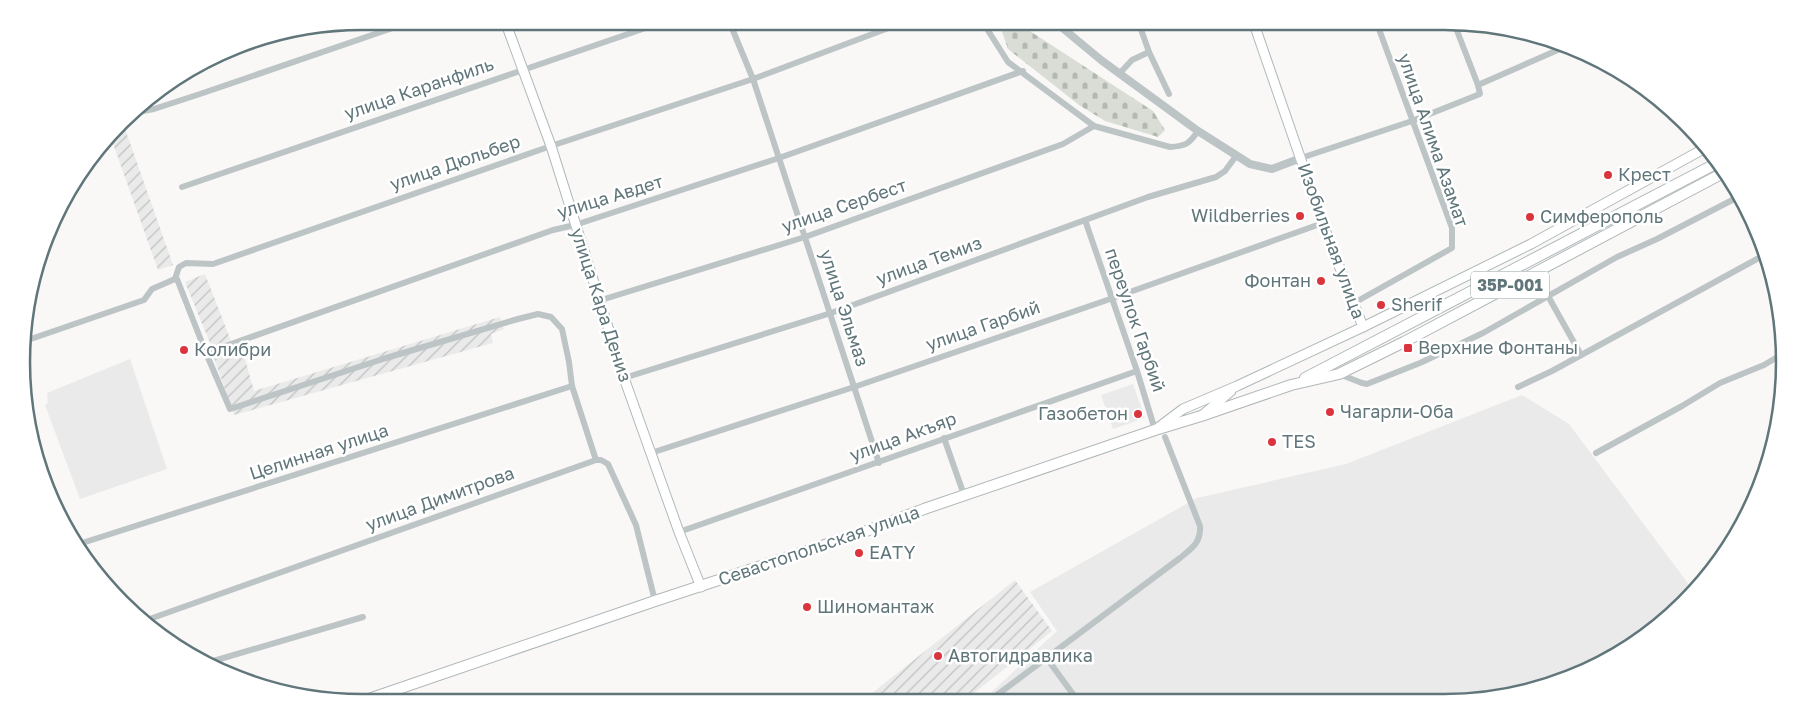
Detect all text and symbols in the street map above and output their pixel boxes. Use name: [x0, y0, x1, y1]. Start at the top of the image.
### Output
street label: улица Алима Азамат: [1394, 50, 1474, 229]
street label: улица Каранфиль: [341, 52, 496, 124]
street label: улица Дюльбер: [387, 129, 523, 195]
street label: Изобильная улица: [1294, 160, 1370, 322]
place label: Крест: [1618, 163, 1671, 185]
street label: улица Авдет: [554, 169, 665, 223]
marker: Крест: [1602, 169, 1614, 181]
street label: улица Сербест: [778, 173, 909, 237]
place label: Wildberries: [1191, 204, 1290, 226]
place label: Симферополь: [1540, 205, 1663, 227]
marker: Wildberries: [1294, 210, 1306, 222]
marker: Симферополь: [1524, 211, 1536, 223]
street label: улица Кара Дениз: [567, 225, 637, 384]
street label: улица Темиз: [873, 231, 984, 289]
street label: переулок Гарбий: [1101, 245, 1171, 394]
street label: улица Эльмаз: [816, 247, 874, 369]
place label: Фонтан: [1244, 269, 1311, 291]
road number: 35Р-001: [1471, 272, 1549, 298]
marker: Фонтан: [1315, 275, 1327, 287]
place label: Sherif: [1391, 293, 1443, 315]
street label: улица Гарбий: [923, 295, 1043, 355]
marker: Sherif: [1375, 299, 1387, 311]
place label: Верхние Фонтаны: [1418, 336, 1578, 358]
place label: Колибри: [194, 338, 271, 360]
marker: Верхние Фонтаны: [1402, 342, 1414, 354]
marker: Колибри: [178, 344, 190, 356]
place label: Чагарли-Оба: [1340, 400, 1454, 422]
place label: Газобетон: [1038, 402, 1128, 424]
marker: Чагарли-Оба: [1324, 406, 1336, 418]
street label: улица Акъяр: [846, 407, 959, 466]
marker: Газобетон: [1132, 408, 1144, 420]
street label: Целинная улица: [246, 418, 391, 484]
place label: TES: [1282, 430, 1316, 452]
marker: TES: [1266, 436, 1278, 448]
street label: улица Димитрова: [362, 461, 517, 535]
street label: Севастопольская улица: [715, 500, 922, 590]
place label: EАTY: [869, 541, 916, 563]
marker: EАTY: [853, 547, 865, 559]
place label: Шиномантаж: [817, 595, 934, 617]
marker: Шиномантаж: [801, 601, 813, 613]
place label: Автогидравлика: [948, 644, 1093, 666]
marker: Автогидравлика: [932, 650, 944, 662]

